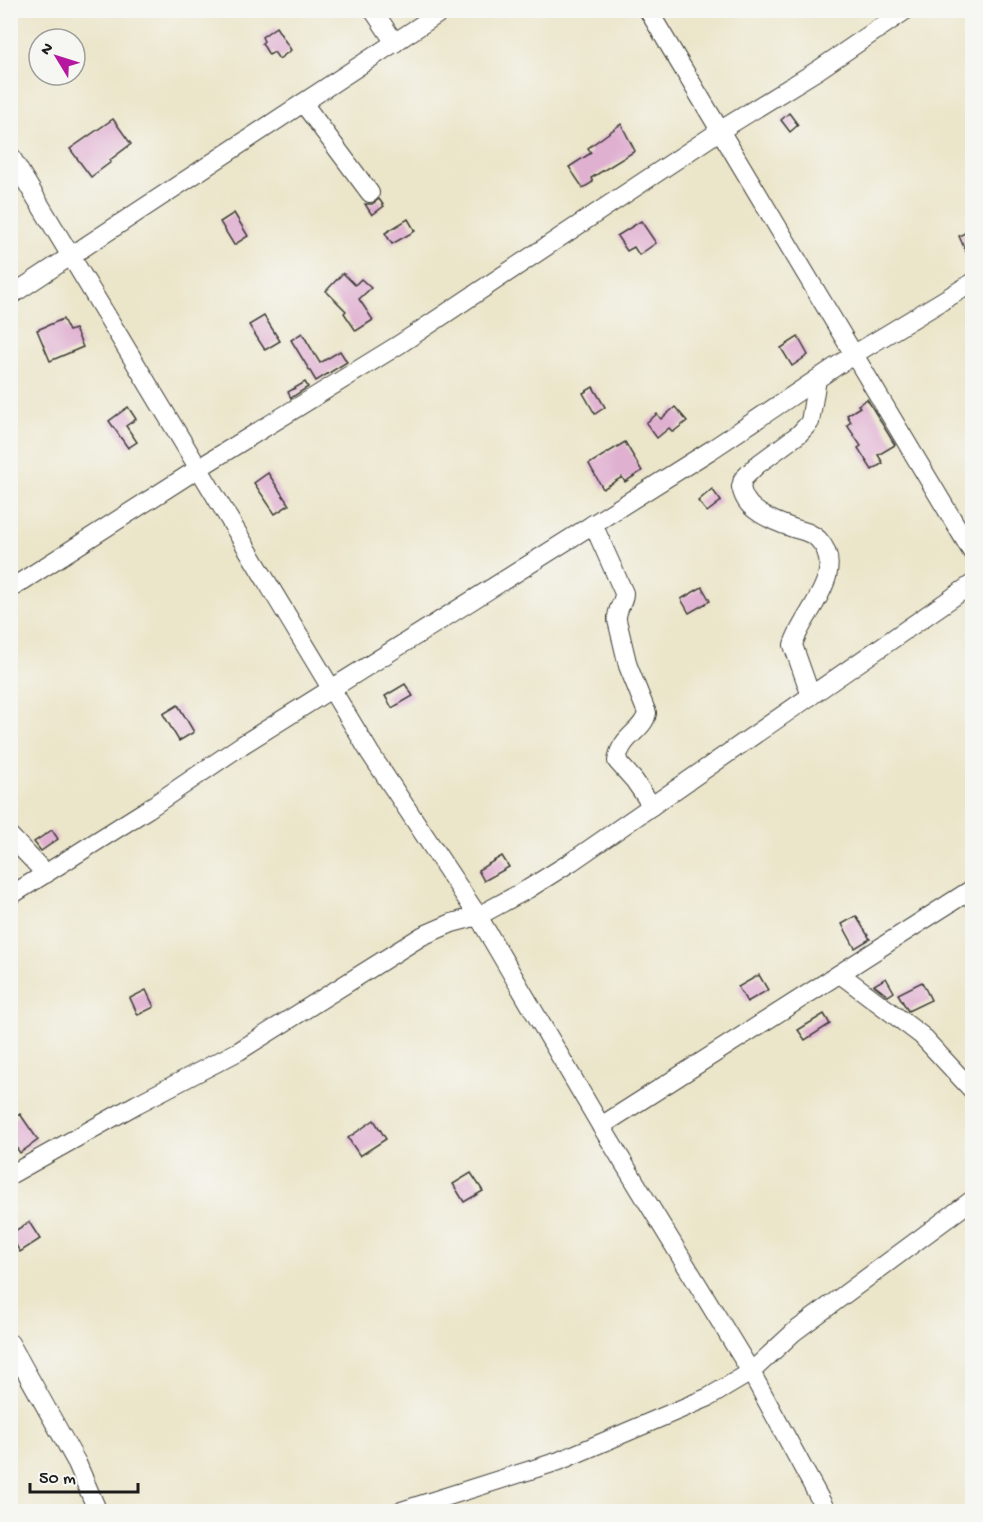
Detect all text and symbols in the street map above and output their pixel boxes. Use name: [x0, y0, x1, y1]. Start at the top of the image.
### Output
north arrow: [27, 27, 87, 87]
text: N: [37, 40, 59, 60]
scale bar: [30, 1456, 138, 1494]
text: 50 m: [39, 1469, 76, 1490]

